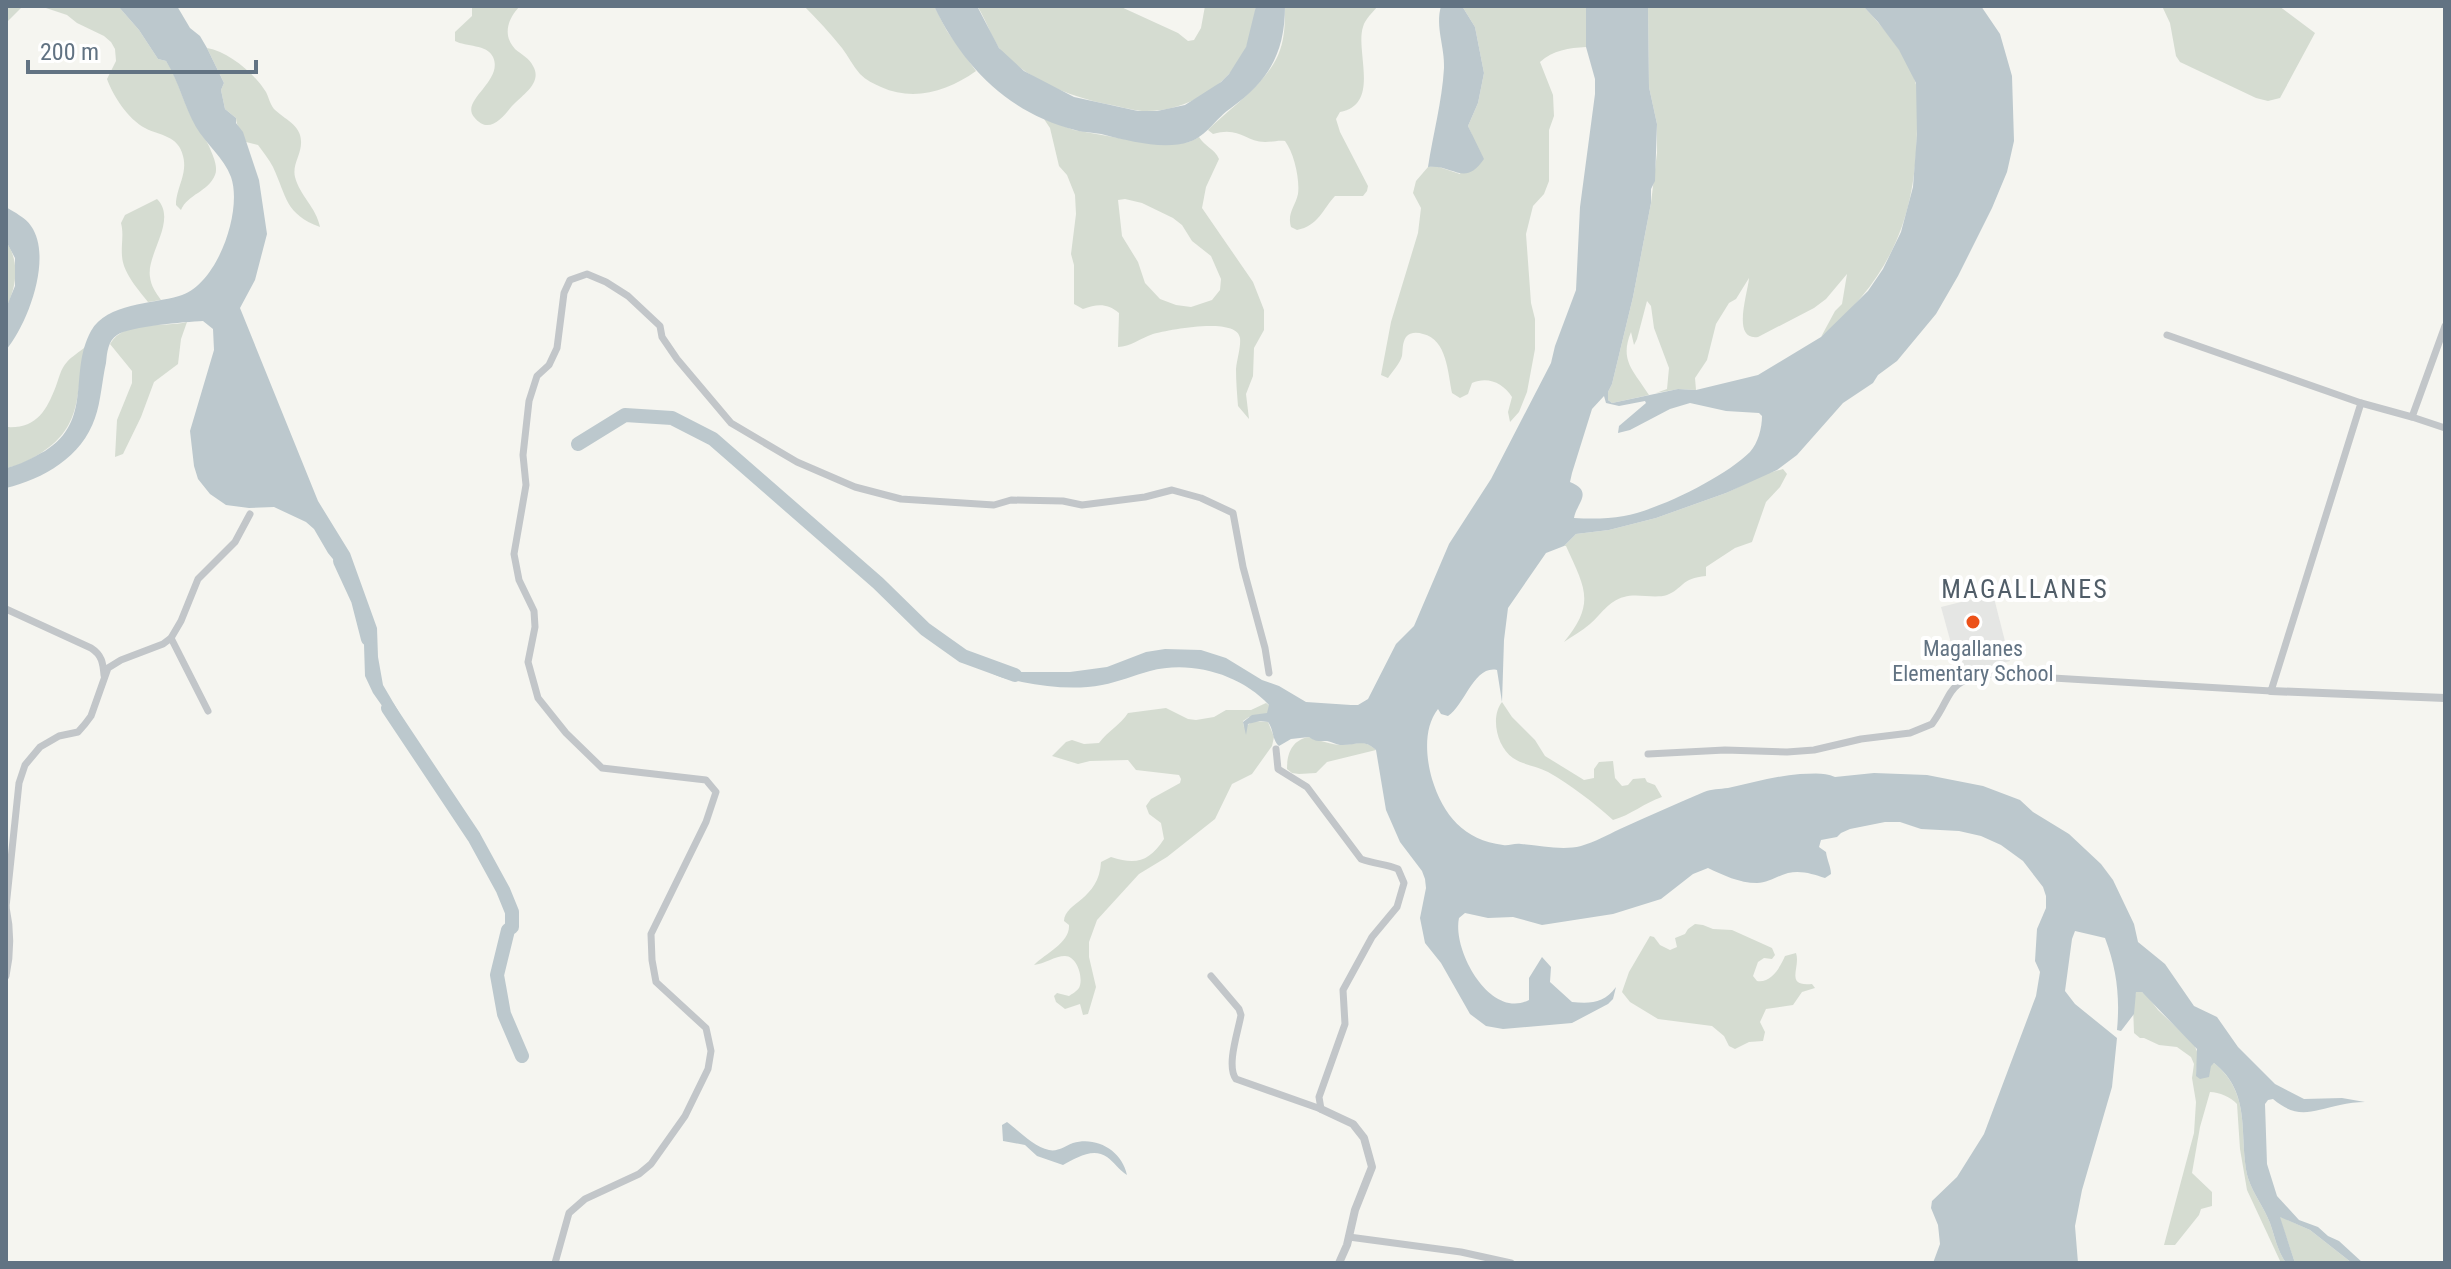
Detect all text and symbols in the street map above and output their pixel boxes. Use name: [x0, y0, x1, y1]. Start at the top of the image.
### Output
scale bar: [28, 24, 256, 74]
text: 200 m: [40, 38, 99, 66]
district label: MAGALLANES: [1941, 574, 2109, 604]
marker: Magallanes Elementary School: [1964, 613, 1982, 631]
place label: Magallanes Elementary School: [1892, 636, 2054, 686]

